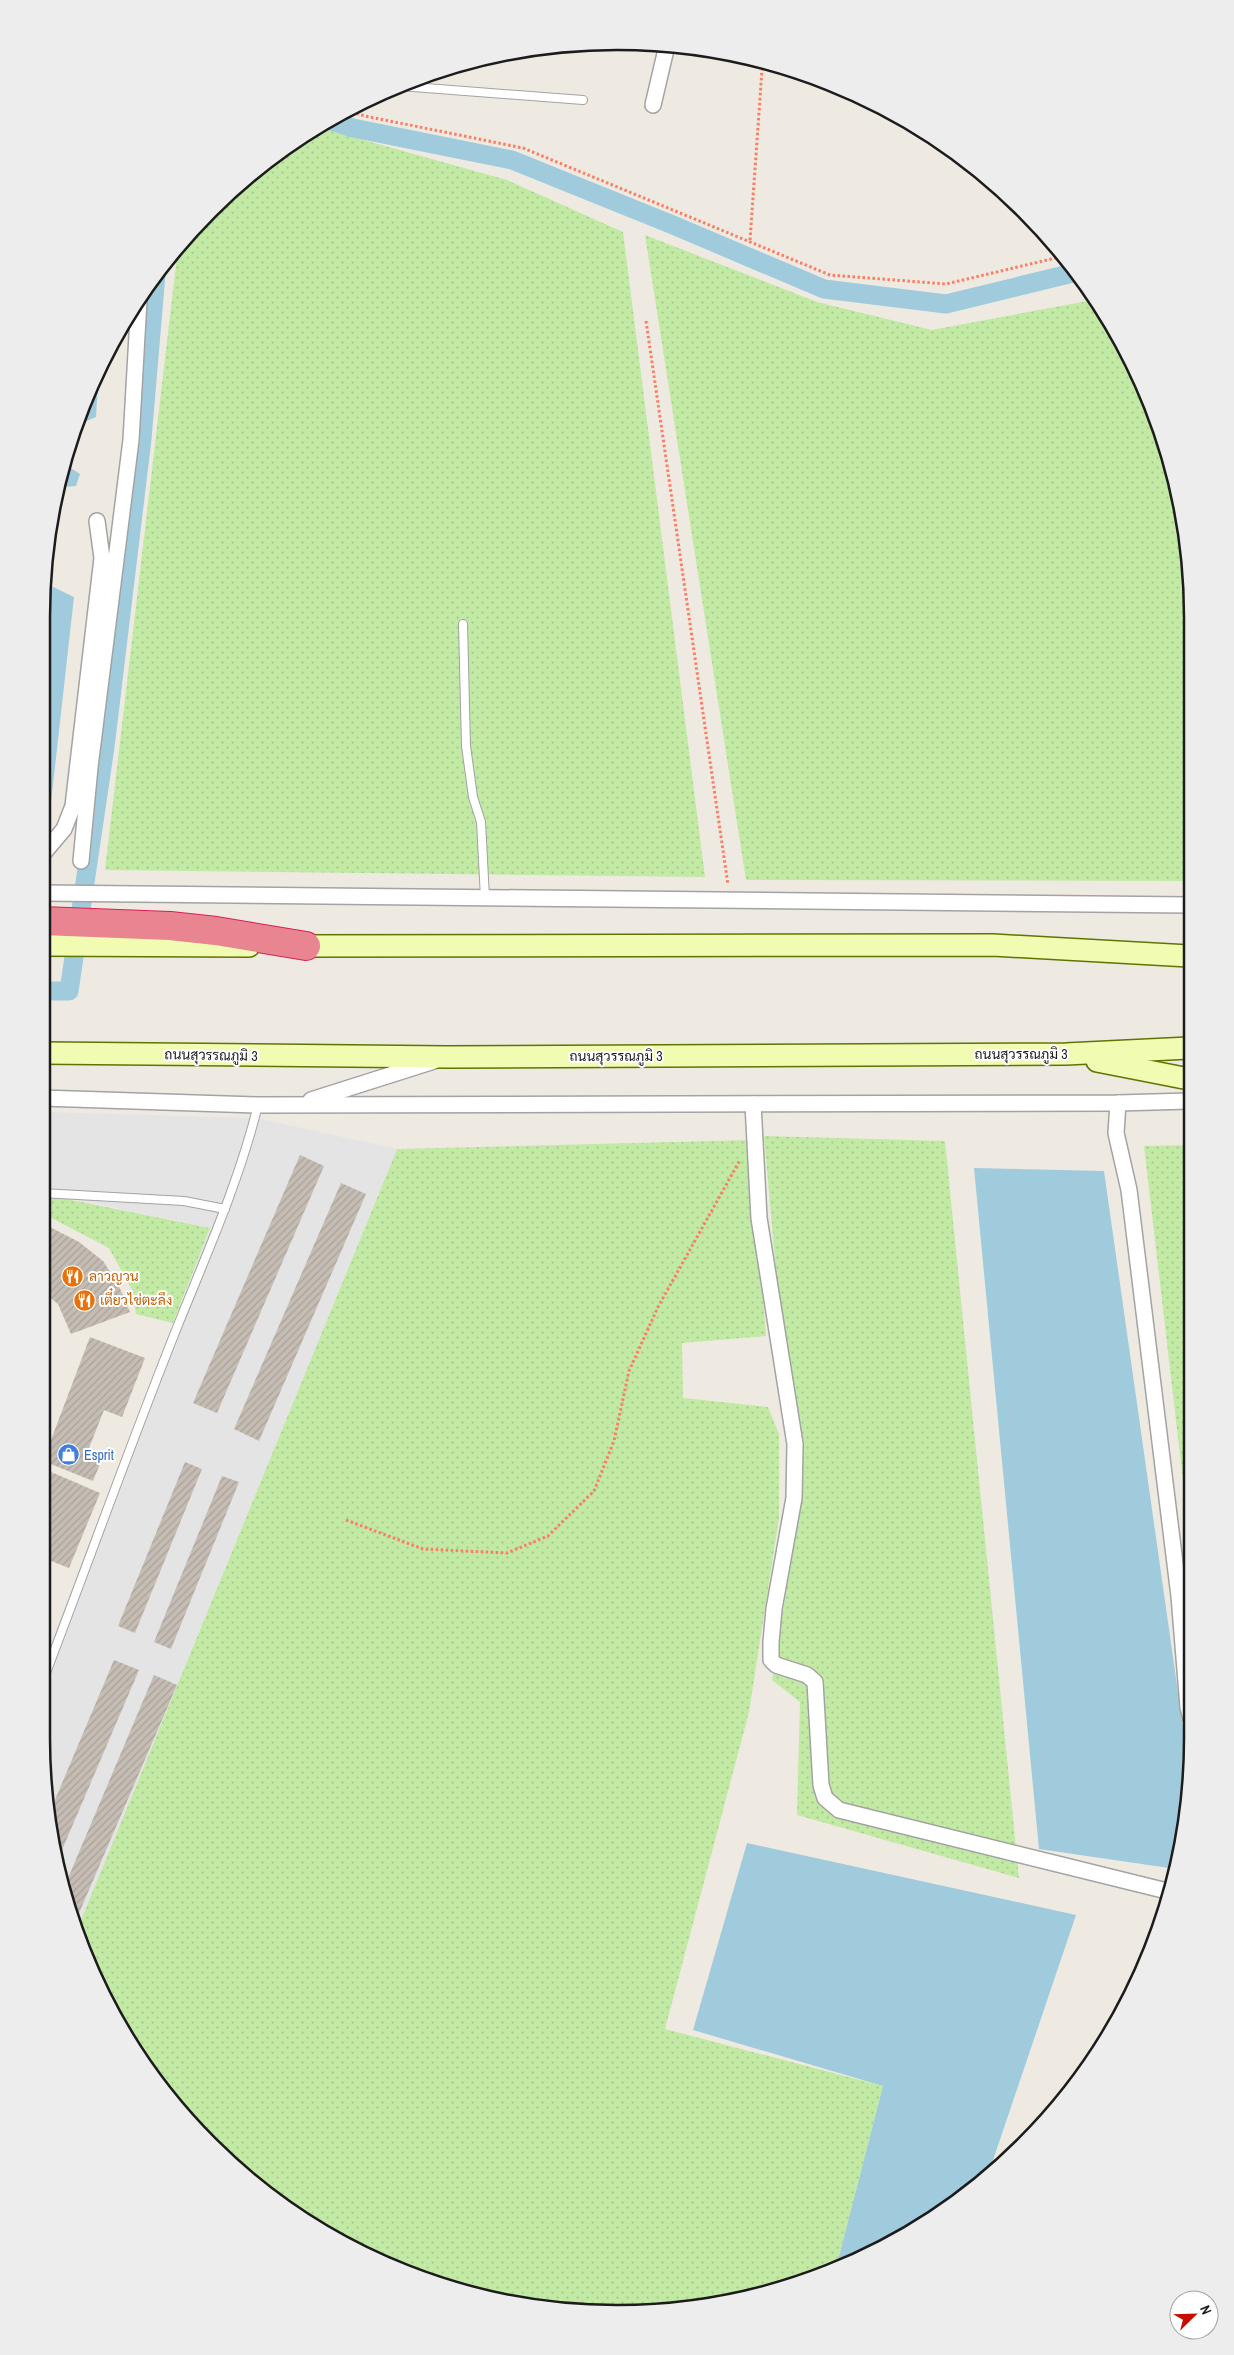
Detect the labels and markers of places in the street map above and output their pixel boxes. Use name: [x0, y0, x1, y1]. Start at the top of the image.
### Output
restaurant icon: ลาวญวน: [61, 1264, 85, 1288]
place label: ลาวญวน: [89, 1267, 139, 1285]
restaurant icon: เตี๋ยวไข่ตะลึง: [72, 1288, 96, 1312]
place label: เตี๋ยวไข่ตะลึง: [100, 1288, 172, 1309]
shop icon: Esprit: [56, 1443, 80, 1467]
place label: Esprit: [84, 1446, 114, 1464]

